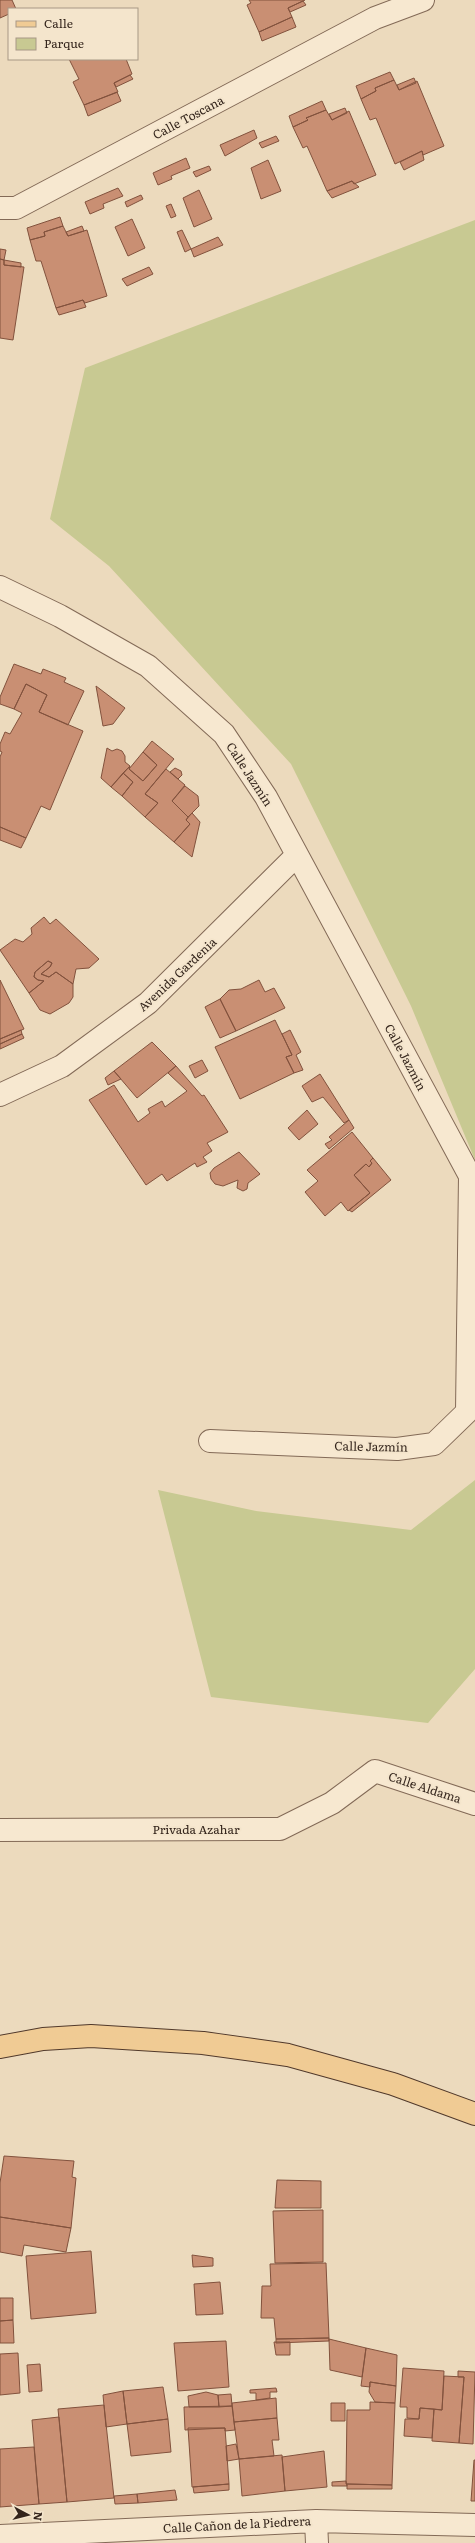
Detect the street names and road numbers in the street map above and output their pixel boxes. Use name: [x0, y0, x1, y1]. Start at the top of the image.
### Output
street label: Calle Toscana: [149, 90, 227, 143]
street label: Calle Jazmín: [222, 738, 278, 810]
street label: Avenida Gardenia: [134, 932, 221, 1015]
street label: Calle Jazmín: [381, 1020, 431, 1094]
street label: Calle Jazmín: [334, 1436, 408, 1456]
street label: Calle Aldama: [386, 1767, 464, 1807]
street label: Privada Azahar: [152, 1820, 240, 1838]
street label: Calle Cañon de la Piedrera: [162, 2511, 312, 2537]

